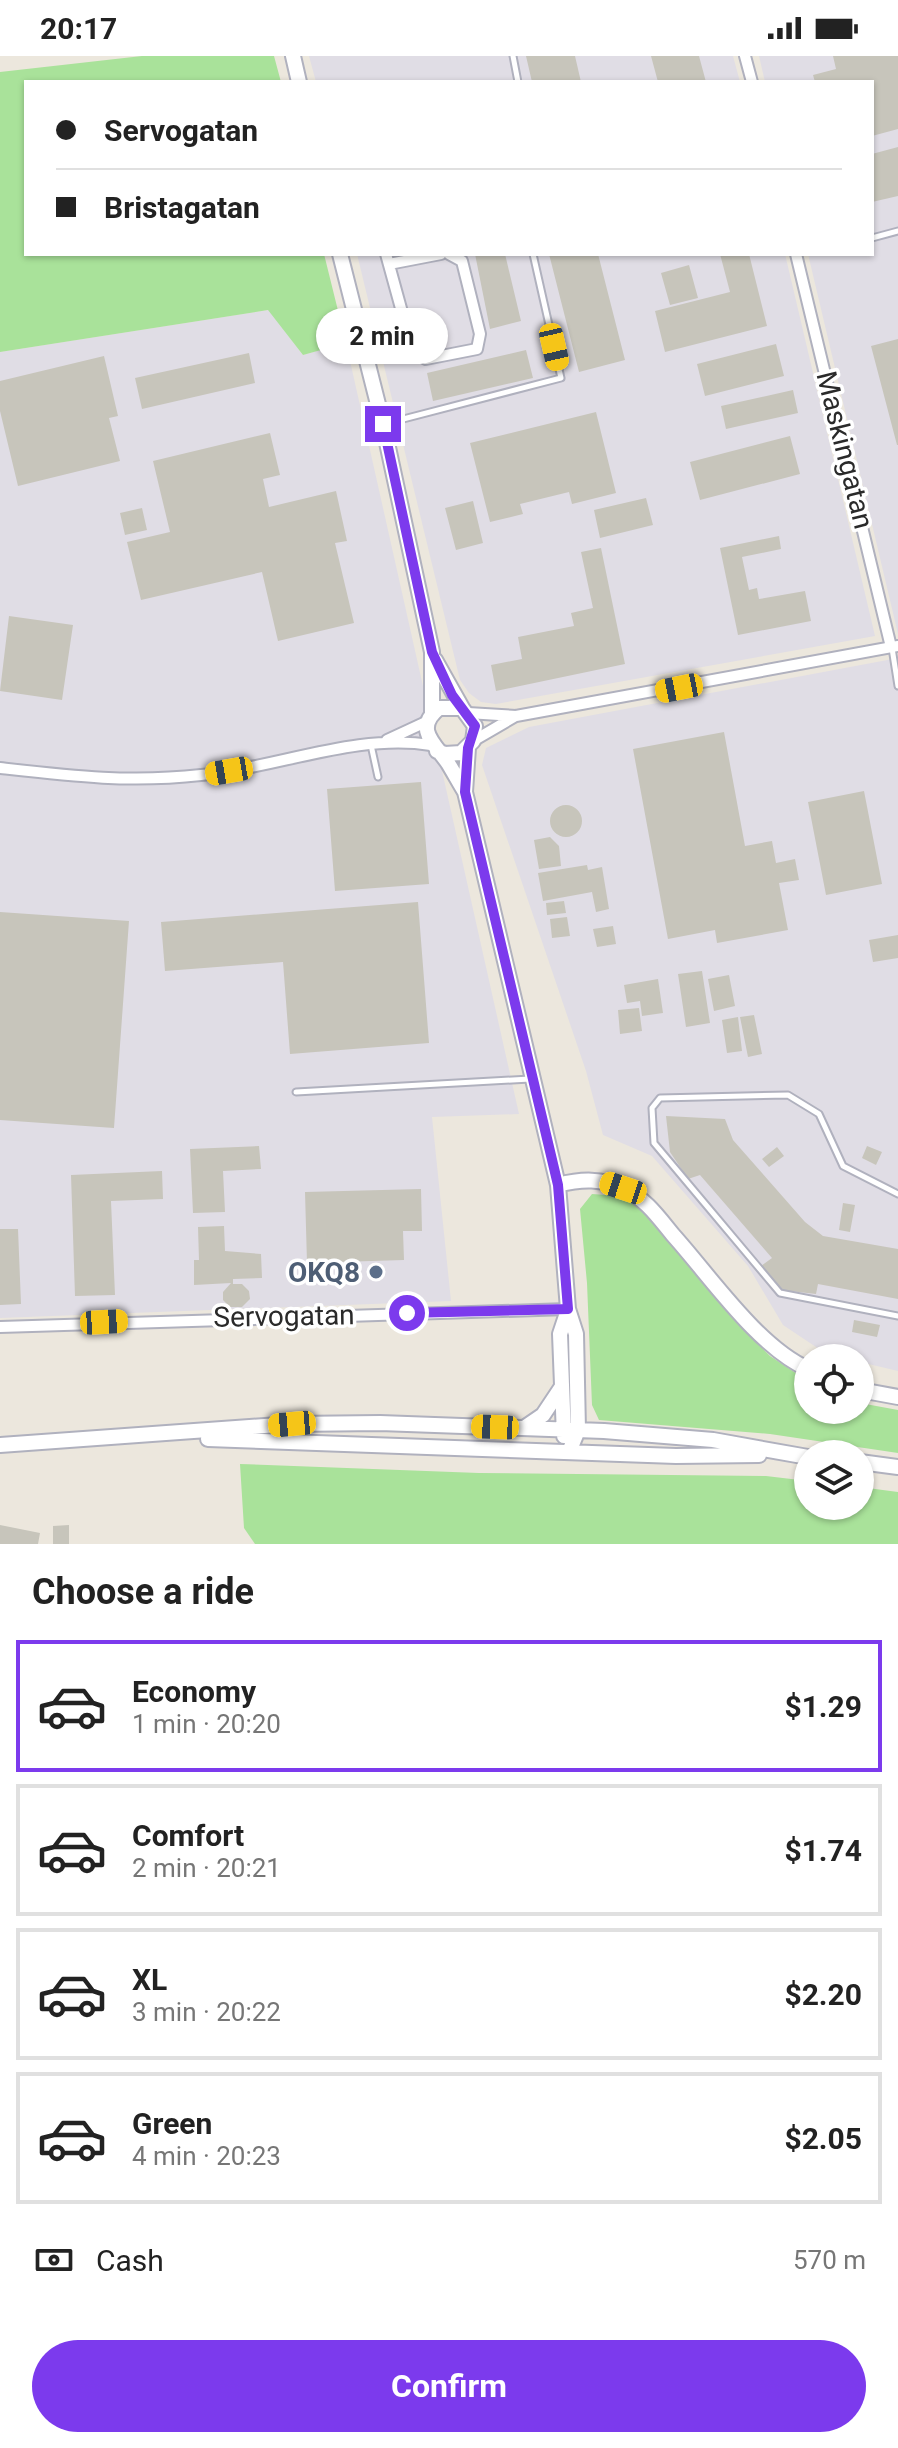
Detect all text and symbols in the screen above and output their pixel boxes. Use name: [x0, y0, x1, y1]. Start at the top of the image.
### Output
text: 20:17: [40, 11, 117, 46]
text: Servogatan: [104, 113, 258, 148]
text: Bristagatan: [104, 190, 260, 225]
callout: 2 min: [317, 308, 449, 364]
text: 2 min: [349, 321, 415, 351]
car: [537, 321, 571, 373]
street label: Maskingatan: [809, 368, 881, 532]
route end: [365, 406, 401, 442]
car: [653, 672, 705, 704]
car: [203, 755, 255, 787]
car: [596, 1169, 650, 1207]
place label: OKQ8: [288, 1256, 360, 1289]
marker: OKQ8: [367, 1263, 385, 1281]
route start: [389, 1295, 425, 1331]
street label: Servogatan: [213, 1298, 355, 1334]
car: [79, 1309, 129, 1335]
map controls: [794, 1344, 874, 1520]
button: locate: [794, 1344, 874, 1424]
car: [267, 1410, 317, 1438]
car: [471, 1414, 519, 1440]
button: layers: [794, 1440, 874, 1520]
text: Choose a ride: [32, 1571, 254, 1613]
icon: car: [36, 1670, 108, 1742]
text: Economy: [132, 1674, 256, 1709]
text: $1.29: [784, 1689, 862, 1724]
text: 1 min · 20:20: [132, 1709, 281, 1739]
icon: car: [36, 1814, 108, 1886]
text: Comfort: [132, 1818, 244, 1853]
text: $1.74: [784, 1833, 862, 1868]
text: 2 min · 20:21: [132, 1853, 281, 1883]
icon: car: [36, 1958, 108, 2030]
text: XL: [132, 1962, 167, 1997]
text: $2.20: [784, 1977, 862, 2012]
text: 3 min · 20:22: [132, 1997, 281, 2027]
icon: car: [36, 2102, 108, 2174]
text: Green: [132, 2106, 212, 2141]
text: $2.05: [784, 2121, 862, 2156]
text: 4 min · 20:23: [132, 2141, 281, 2171]
icon: cash: [32, 2238, 76, 2282]
text: Cash: [96, 2243, 164, 2278]
text: 570 m: [793, 2245, 866, 2275]
button: Confirm: [32, 2340, 866, 2432]

